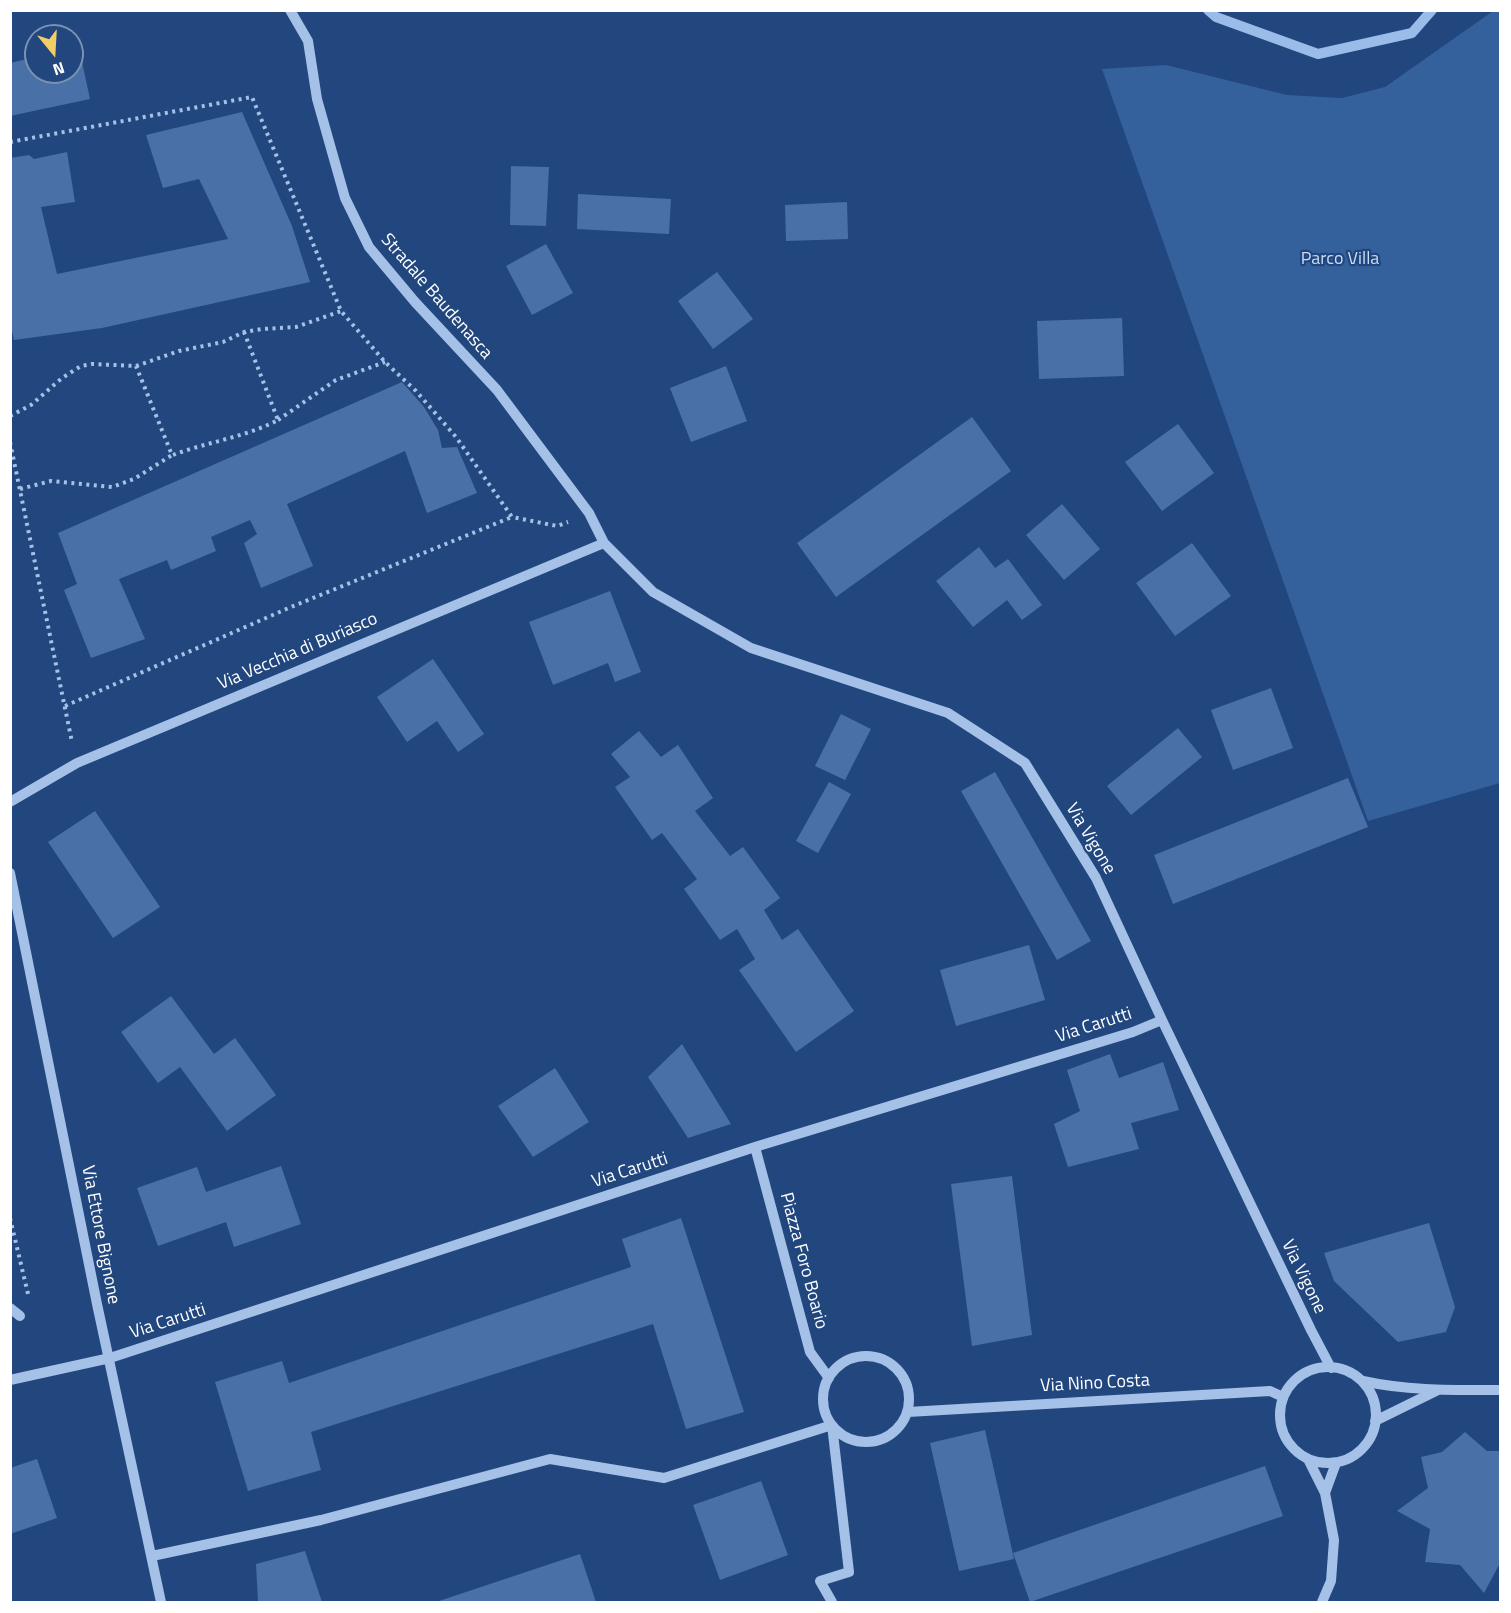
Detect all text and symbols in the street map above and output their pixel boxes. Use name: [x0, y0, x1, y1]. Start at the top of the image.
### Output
north arrow: [24, 24, 84, 84]
text: N: [50, 56, 68, 82]
street label: Stradale Baudenasca: [376, 230, 496, 364]
park label: Parco Villa: [1301, 249, 1379, 271]
street label: Via Vecchia di Buriasco: [215, 609, 381, 695]
street label: Via Vigone: [1060, 799, 1120, 879]
street label: Via Carutti: [1053, 1004, 1135, 1048]
street label: Via Carutti: [589, 1149, 671, 1193]
street label: Via Ettore Bignone: [76, 1164, 124, 1306]
street label: Piazza Foro Boario: [774, 1190, 832, 1332]
street label: Via Vigone: [1276, 1237, 1330, 1317]
street label: Via Carutti: [127, 1300, 209, 1344]
street label: Via Nino Costa: [1040, 1370, 1150, 1398]

